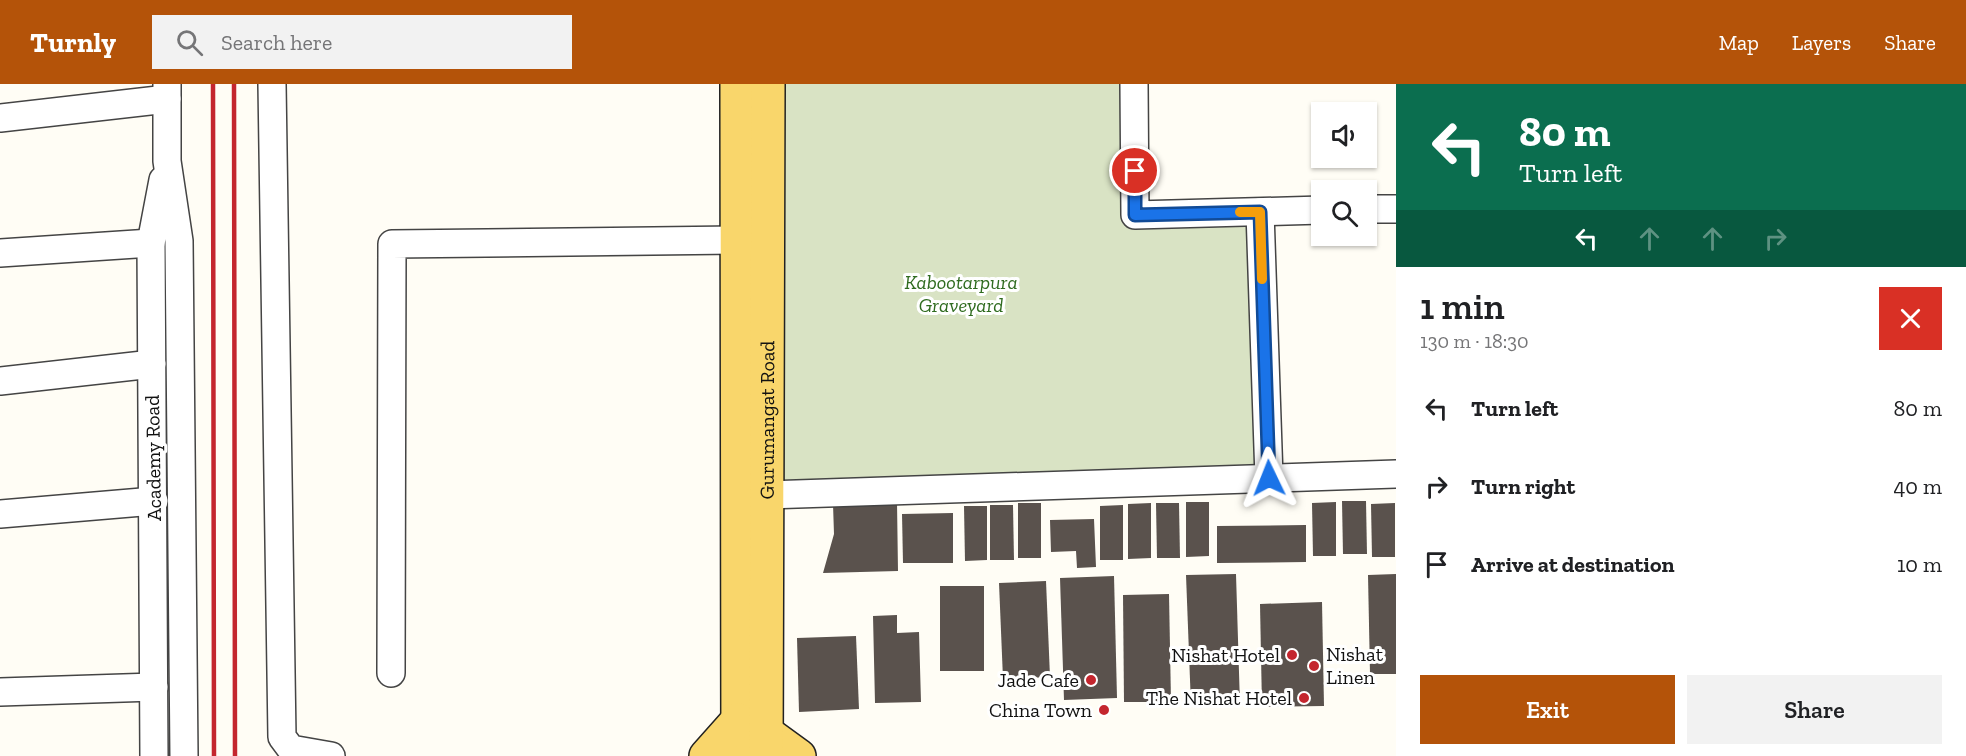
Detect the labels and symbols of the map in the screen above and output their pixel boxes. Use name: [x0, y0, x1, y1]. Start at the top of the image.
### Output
pin: [1109, 145, 1160, 196]
park label: Kabootarpura Graveyard: [904, 270, 1018, 317]
street label: Gurumangat Road: [755, 341, 779, 499]
street label: Academy Road: [140, 395, 166, 521]
position arrow: [1237, 446, 1301, 510]
place label: Nishat Linen: [1326, 642, 1384, 689]
place label: Nishat Hotel: [1171, 643, 1280, 667]
marker: Nishat Hotel: [1285, 648, 1299, 662]
marker: Nishat Linen: [1307, 659, 1321, 673]
place label: Jade Cafe: [998, 668, 1079, 692]
marker: Jade Cafe: [1084, 673, 1098, 687]
place label: The Nishat Hotel: [1146, 686, 1292, 710]
marker: The Nishat Hotel: [1297, 691, 1311, 705]
place label: China Town: [989, 698, 1093, 722]
marker: China Town: [1097, 703, 1111, 717]

